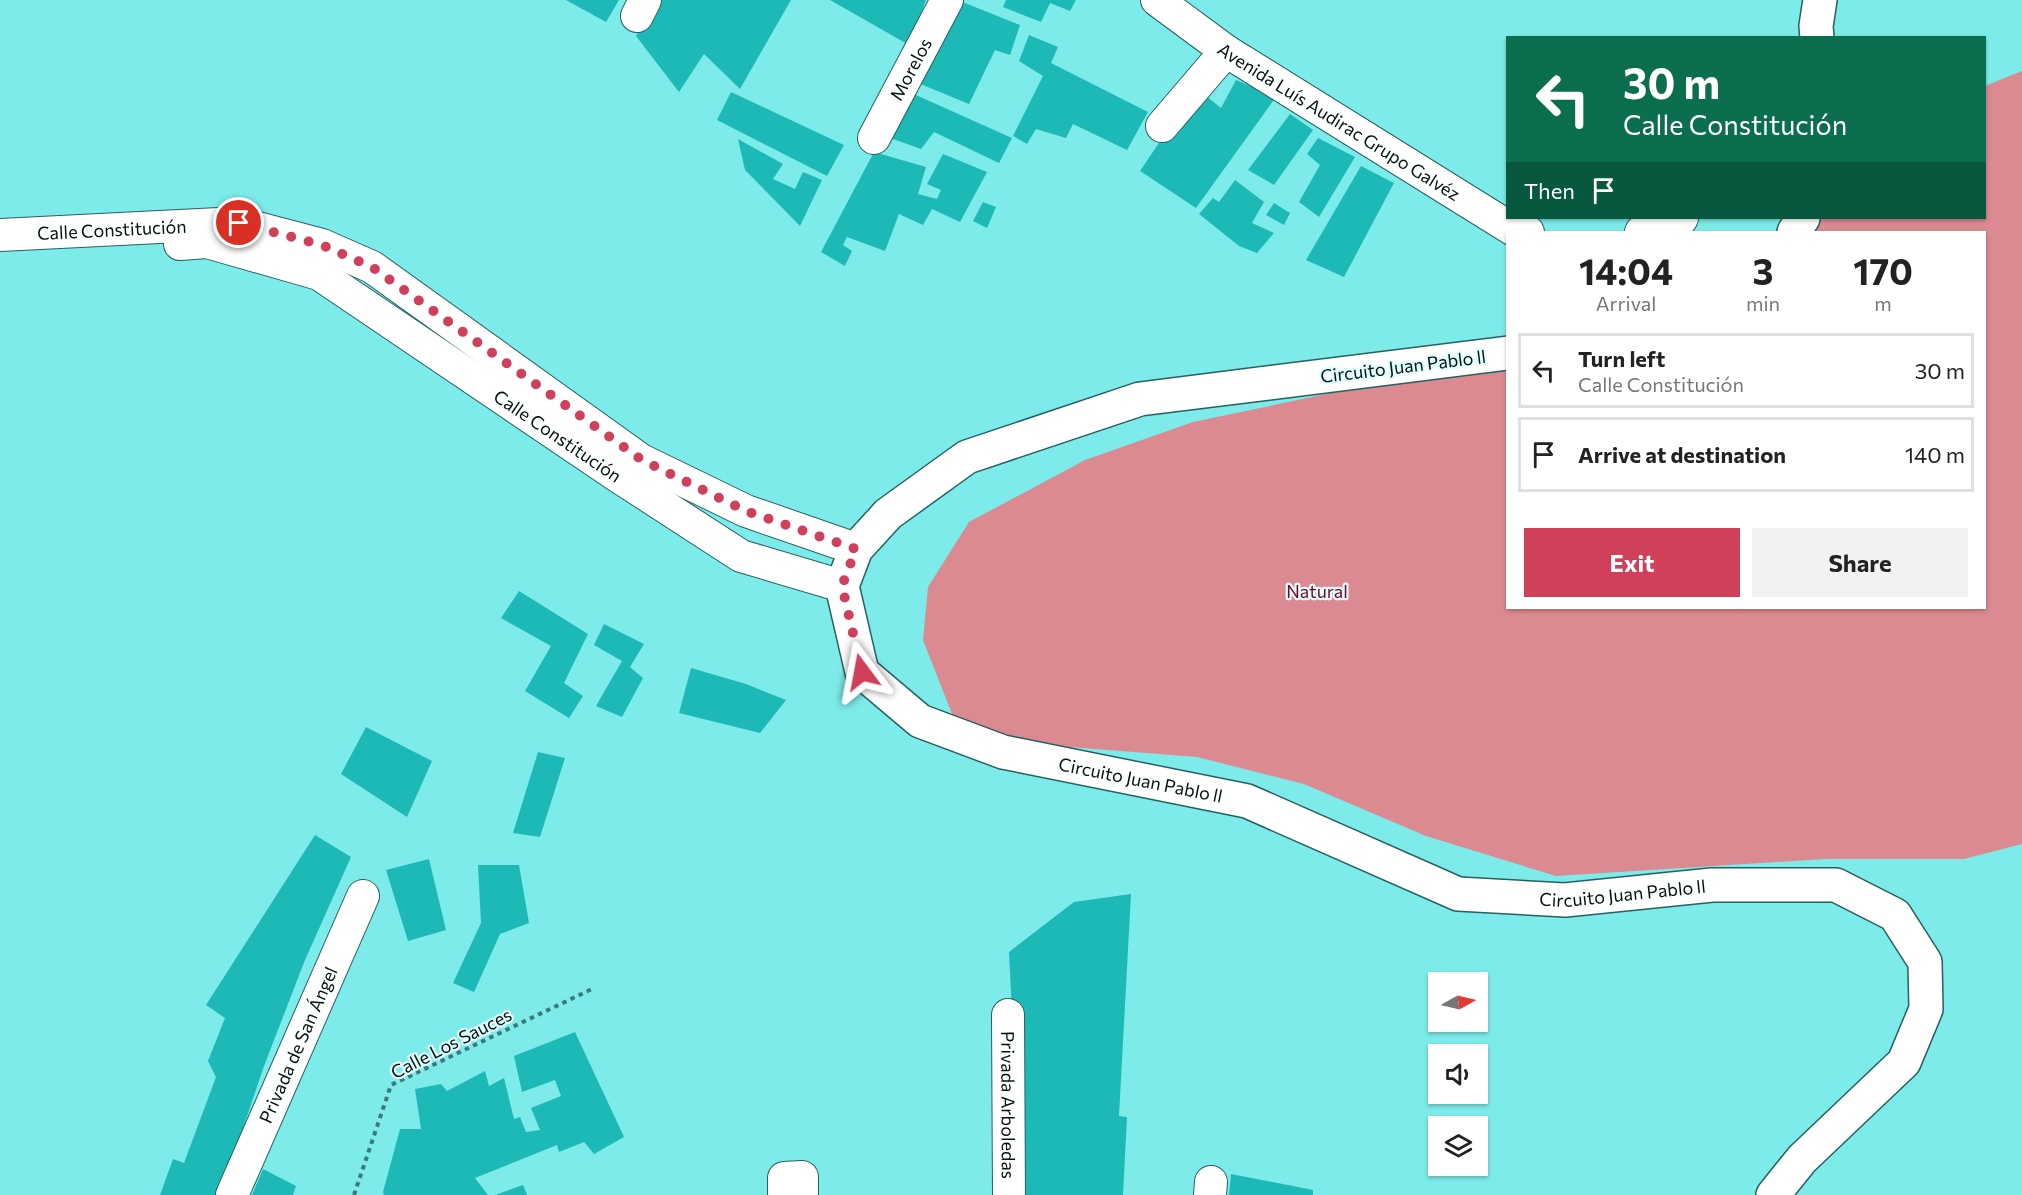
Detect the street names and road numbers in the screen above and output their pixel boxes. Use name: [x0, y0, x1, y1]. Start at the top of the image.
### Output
street label: Morelos: [885, 34, 936, 104]
street label: Avenida Luís Audirac Grupo Galvéz: [1214, 38, 1464, 205]
street label: Calle Constitución: [37, 215, 187, 244]
street label: Circuito Juan Pablo ll: [1319, 345, 1487, 387]
street label: Calle Constitución: [490, 385, 626, 487]
street label: Circuito Juan Pablo ll: [1057, 752, 1225, 807]
street label: Circuito Juan Pablo ll: [1539, 875, 1707, 911]
street label: Privada de San Ángel: [254, 963, 342, 1126]
street label: Calle Los Sauces: [387, 1003, 515, 1083]
street label: Privada Arboledas: [997, 1031, 1020, 1179]

